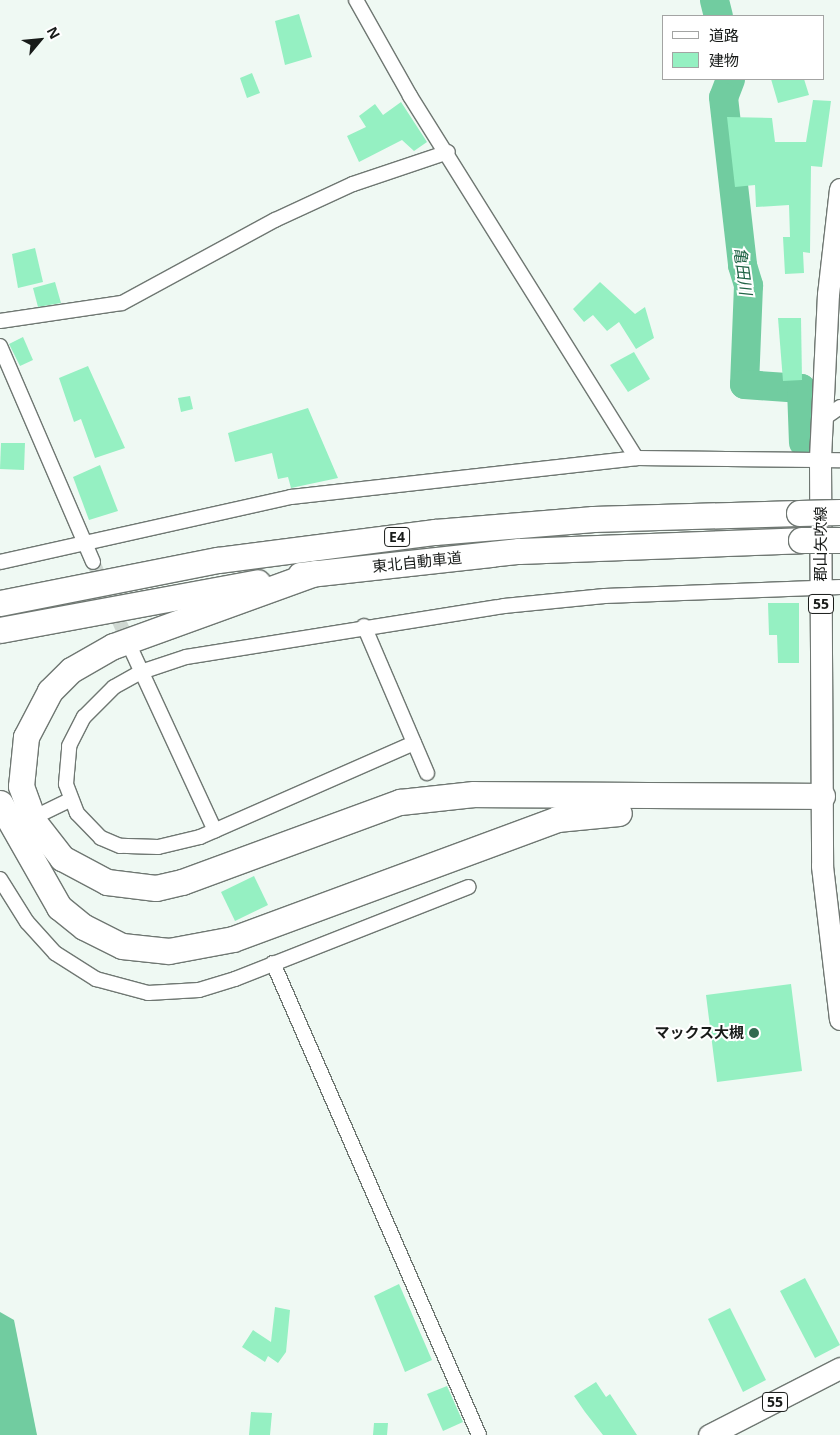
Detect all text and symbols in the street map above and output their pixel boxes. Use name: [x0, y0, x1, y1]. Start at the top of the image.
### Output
north arrow: [15, 15, 65, 65]
legend: [662, 15, 825, 80]
text: N: [43, 23, 65, 42]
text: 道路: [709, 25, 739, 45]
text: 建物: [709, 50, 739, 70]
water label: 亀田川: [730, 246, 756, 296]
street label: 郡山矢吹線: [812, 507, 830, 581]
road number: E4: [383, 526, 411, 548]
street label: 東北自動車道: [371, 548, 463, 576]
road number: 55: [807, 592, 835, 616]
place label: マックス大槻: [654, 1024, 744, 1042]
marker: マックス大槻: [748, 1027, 760, 1039]
road number: 55: [761, 1390, 789, 1414]

